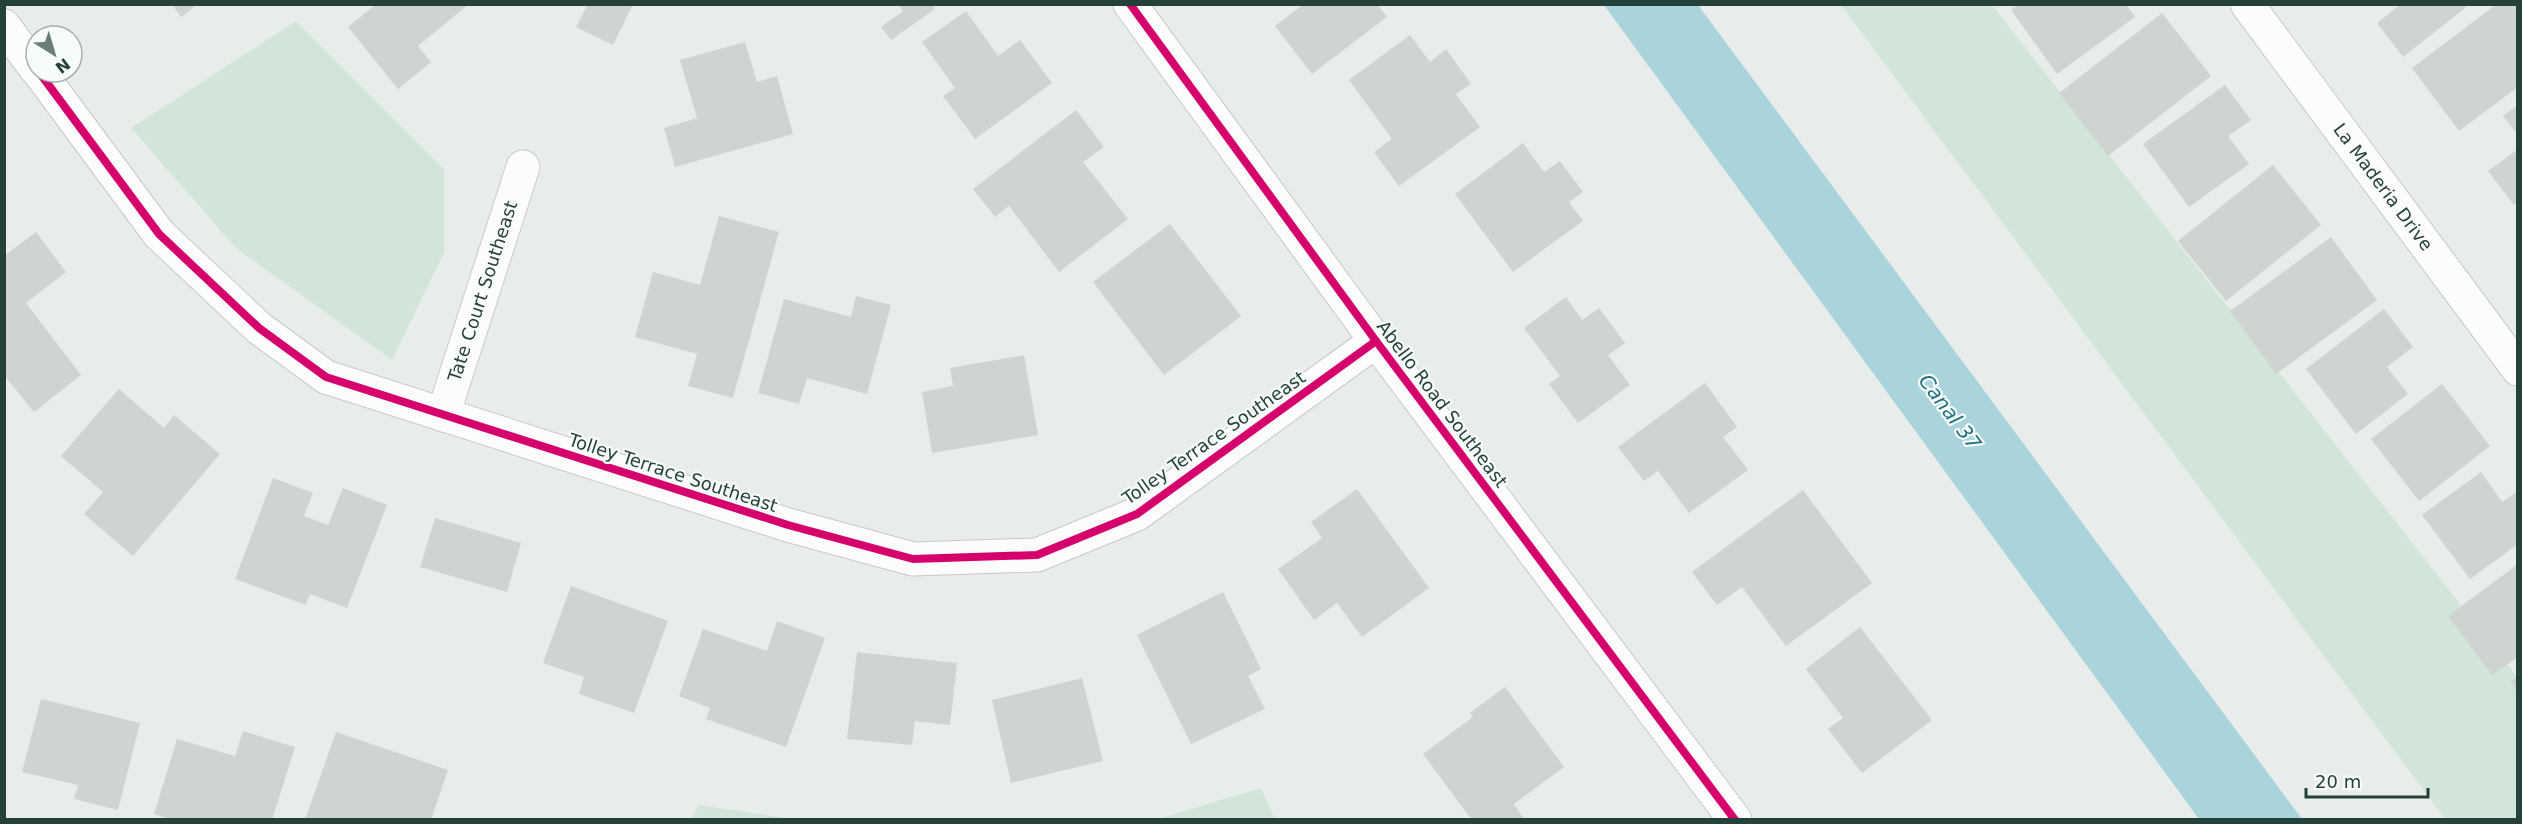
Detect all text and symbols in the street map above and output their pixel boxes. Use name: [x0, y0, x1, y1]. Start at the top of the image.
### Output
north arrow: [24, 24, 84, 84]
text: N: [52, 54, 74, 77]
street label: La Maderia Drive: [2329, 119, 2437, 254]
street label: Tate Court Southeast: [443, 198, 521, 385]
street label: Abello Road Southeast: [1373, 316, 1512, 491]
street label: Tolley Terrace Southeast: [1117, 366, 1309, 509]
water label: Canal 37: [1914, 369, 1986, 455]
street label: Tolley Terrace Southeast: [565, 428, 780, 516]
scale bar: [2306, 761, 2428, 799]
text: 20 m: [2315, 771, 2361, 792]

